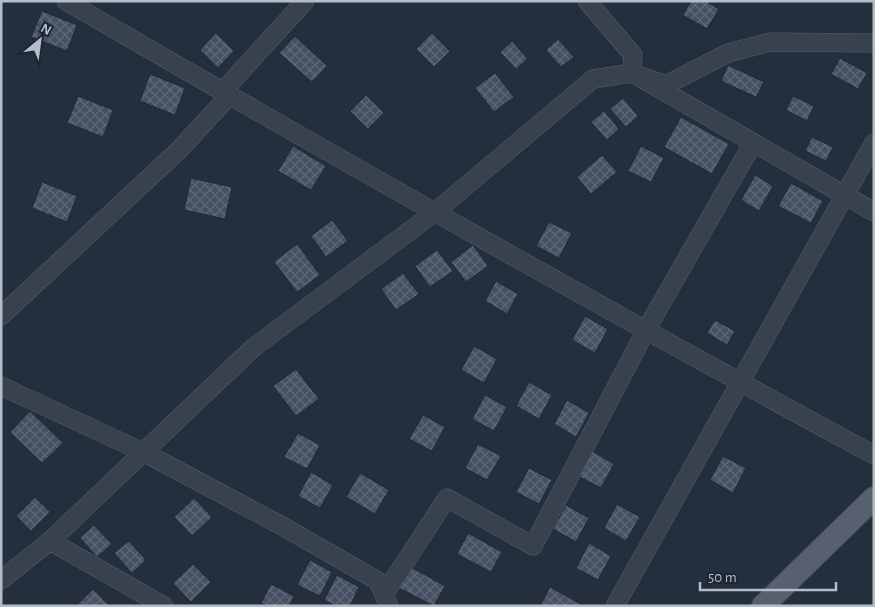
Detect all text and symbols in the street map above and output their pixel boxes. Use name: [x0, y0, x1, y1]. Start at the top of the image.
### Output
north arrow: [15, 15, 65, 65]
text: N: [38, 21, 53, 38]
scale bar: [700, 560, 836, 592]
text: 50 m: [708, 570, 737, 585]

